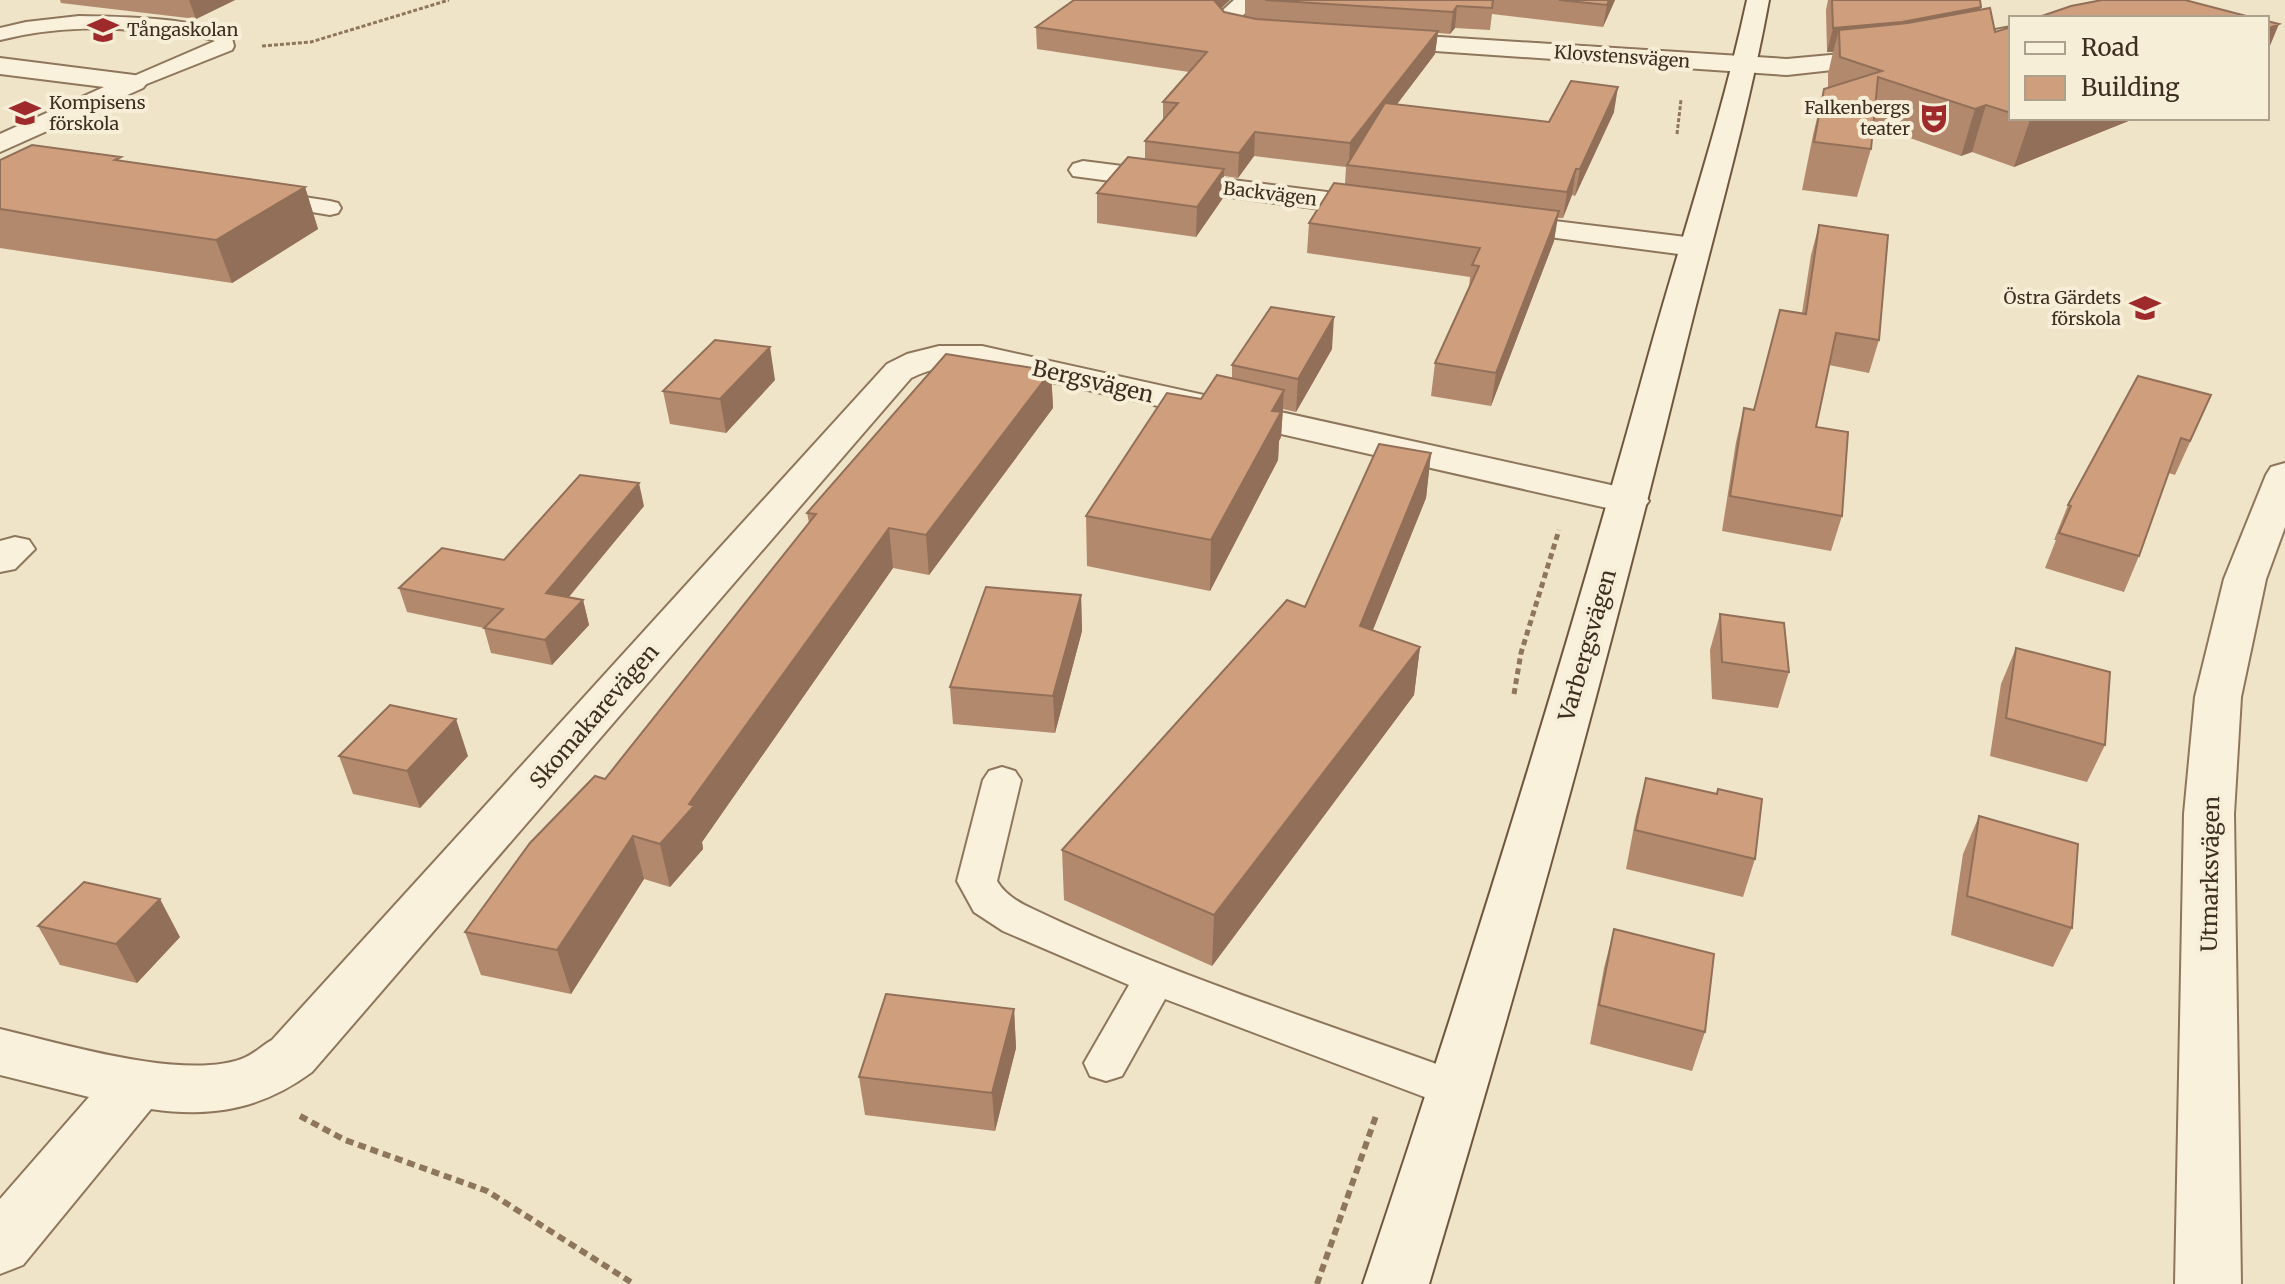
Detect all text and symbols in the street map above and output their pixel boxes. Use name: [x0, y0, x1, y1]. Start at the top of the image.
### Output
school or university icon: Tångaskolan: [86, 13, 120, 47]
legend: [2009, 16, 2269, 120]
place label: Tångaskolan: [127, 18, 238, 41]
text: Road: [2081, 32, 2139, 63]
street label: Klovstensvägen: [1553, 40, 1691, 73]
text: Building: [2081, 72, 2180, 103]
place label: Kompisens förskola: [49, 91, 146, 135]
school or university icon: Kompisens förskola: [8, 96, 42, 130]
place label: Falkenbergs teater: [1804, 96, 1910, 140]
theatre icon: Falkenbergs teater: [1917, 101, 1951, 135]
street label: Backvägen: [1222, 176, 1318, 211]
place label: Östra Gärdets förskola: [2004, 286, 2121, 330]
school or university icon: Östra Gärdets förskola: [2128, 291, 2162, 325]
street label: Bergsvägen: [1030, 353, 1157, 409]
street label: Varbergsvägen: [1552, 565, 1622, 725]
street label: Skomakarevägen: [523, 638, 665, 794]
street label: Utmarksvägen: [2195, 795, 2225, 952]

